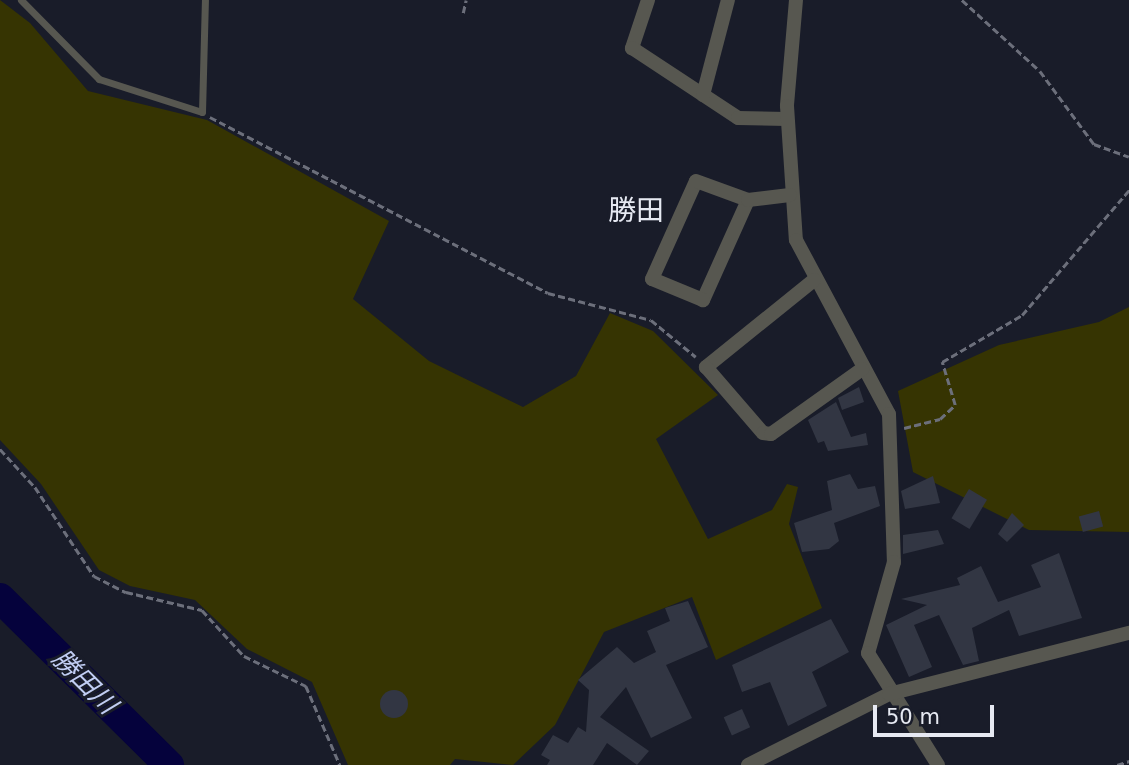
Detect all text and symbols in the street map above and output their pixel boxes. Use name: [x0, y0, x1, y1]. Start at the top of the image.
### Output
district label: 勝田: [608, 194, 664, 228]
water label: 勝田川: [45, 643, 123, 721]
scale bar: [877, 692, 998, 736]
text: 50 m: [886, 705, 940, 729]

